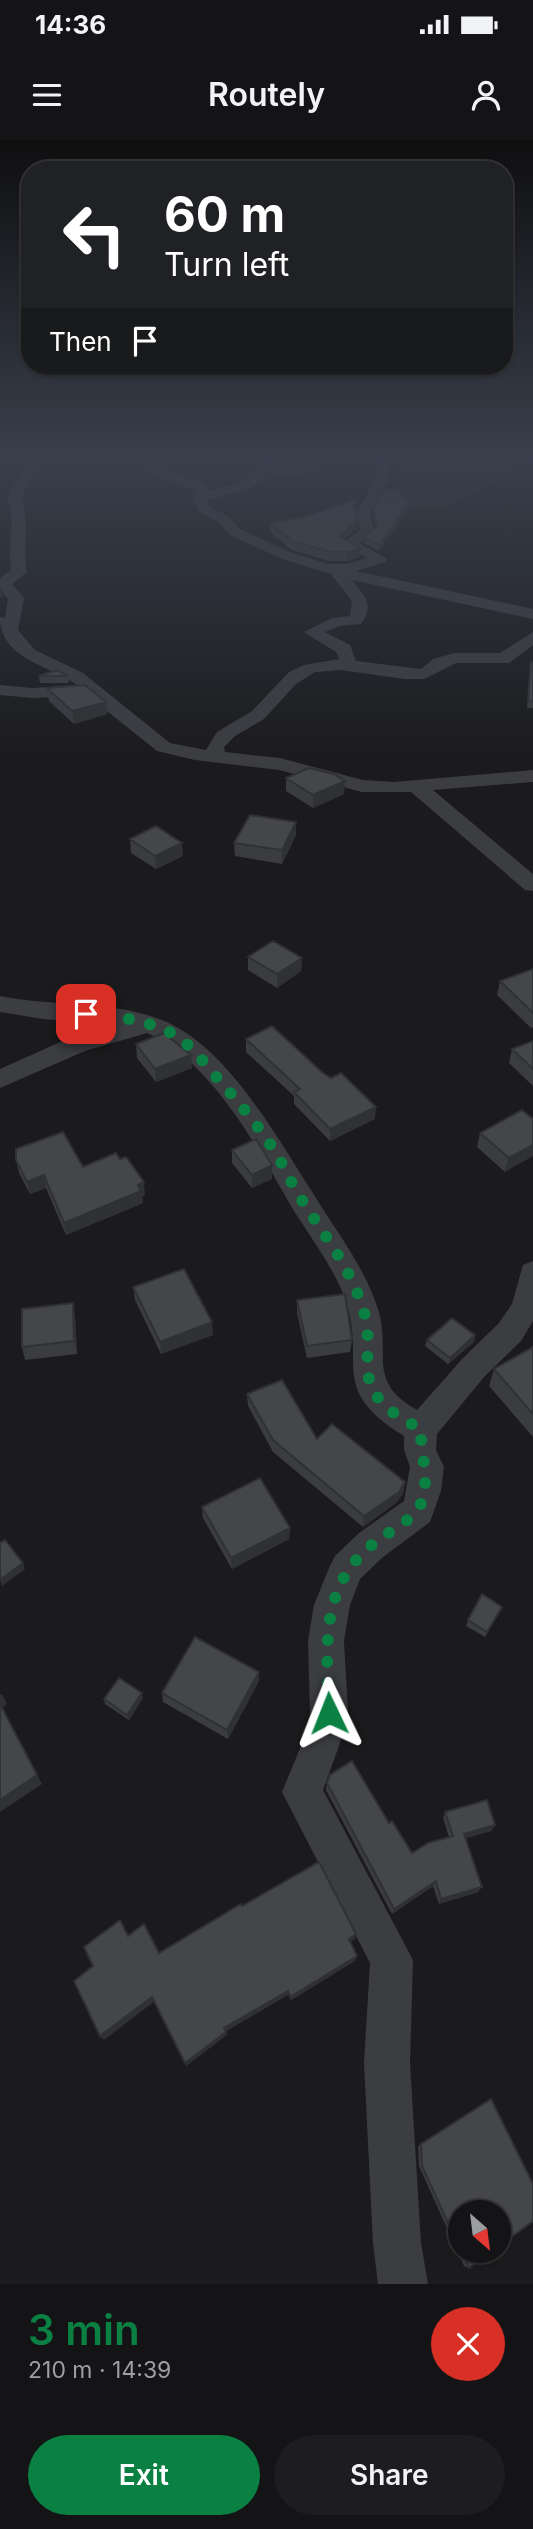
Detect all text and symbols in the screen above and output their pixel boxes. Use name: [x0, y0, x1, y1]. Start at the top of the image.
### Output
text: 14:36: [35, 9, 106, 40]
text: Routely: [208, 75, 325, 114]
icon: menu: [28, 76, 66, 114]
icon: person: [467, 76, 505, 114]
text: 60 m: [164, 185, 285, 244]
icon: left: [49, 189, 140, 280]
text: Turn left: [164, 245, 289, 284]
icon: arrive: [126, 322, 164, 360]
text: Then: [49, 326, 112, 357]
pin: [56, 984, 116, 1044]
icon: arrive: [67, 995, 105, 1033]
position arrow: [292, 1676, 366, 1750]
north arrow: [448, 2200, 511, 2263]
map controls: [448, 2200, 511, 2263]
text: 3 min: [28, 2304, 140, 2355]
button: close: [431, 2307, 505, 2381]
text: 210 m · 14:39: [28, 2356, 171, 2384]
button: Exit: [28, 2435, 260, 2515]
button: Share: [274, 2435, 505, 2515]

